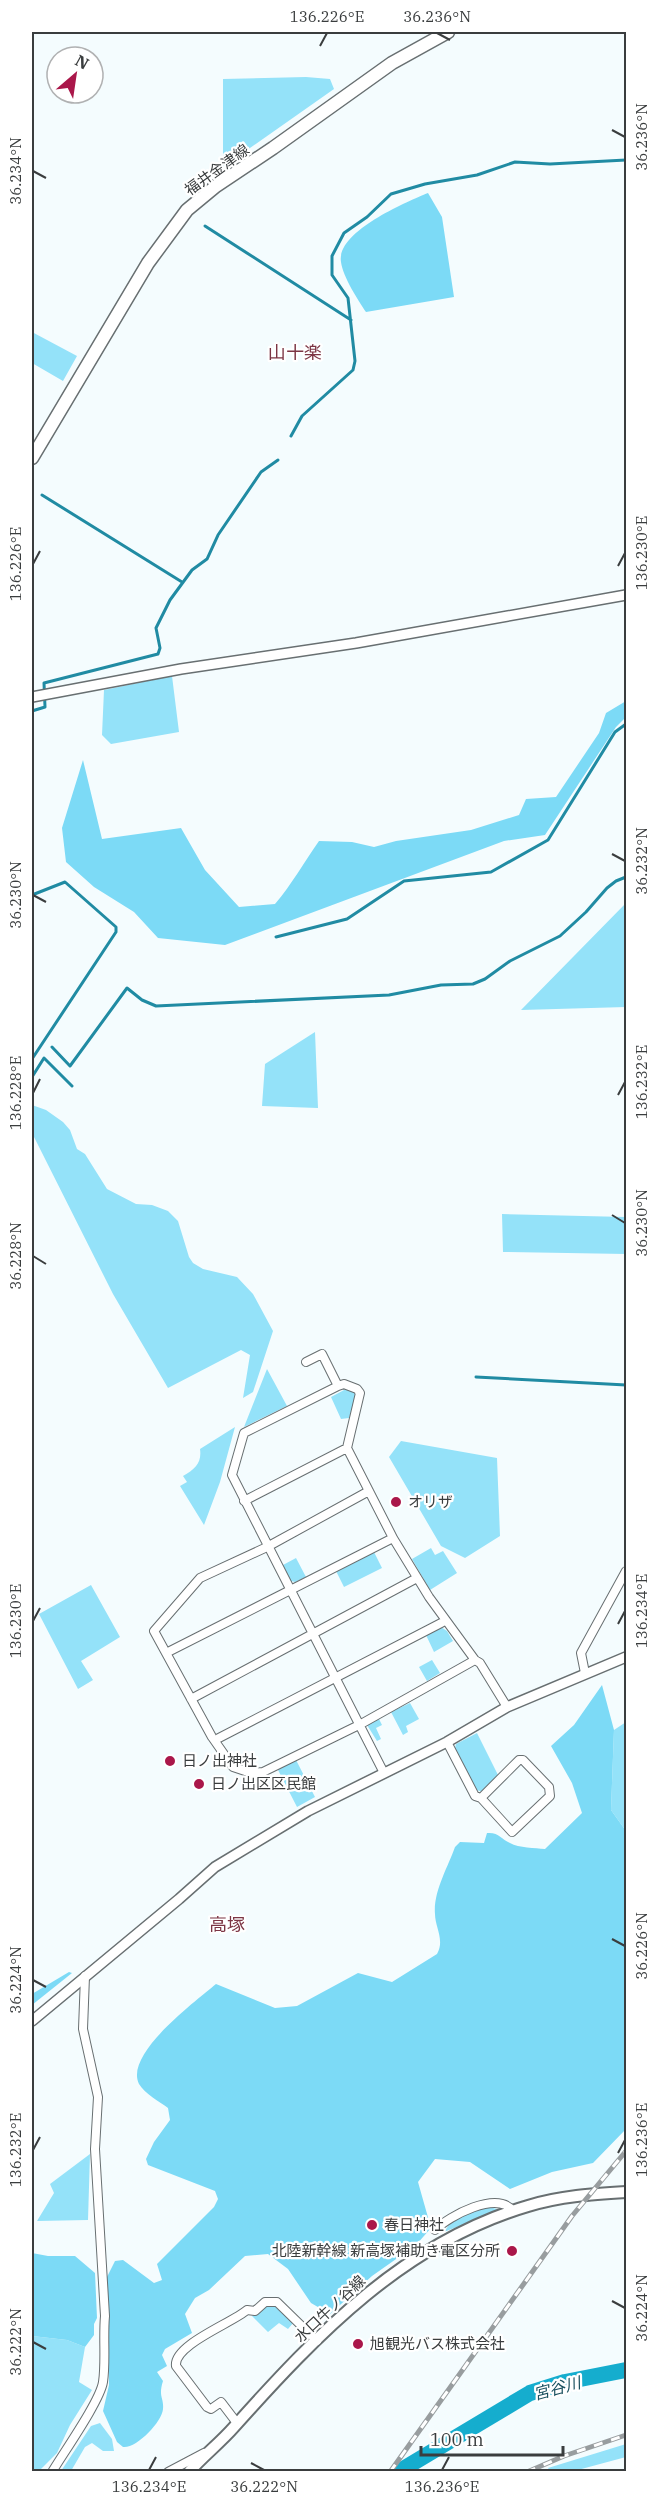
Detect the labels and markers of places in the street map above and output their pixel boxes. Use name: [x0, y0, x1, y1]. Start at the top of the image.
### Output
place label: オリザ: [408, 1492, 453, 1511]
marker: オリザ: [389, 1495, 403, 1509]
place label: 日ノ出神社: [182, 1751, 257, 1770]
marker: 日ノ出神社: [163, 1754, 177, 1768]
place label: 日ノ出区区民館: [211, 1774, 316, 1793]
marker: 日ノ出区区民館: [192, 1777, 206, 1791]
place label: 春日神社: [384, 2215, 444, 2234]
marker: 春日神社: [365, 2218, 379, 2232]
place label: 北陸新幹線 新高塚補助き電区分所: [272, 2241, 500, 2260]
marker: 北陸新幹線 新高塚補助き電区分所: [505, 2244, 519, 2258]
place label: 旭観光バス株式会社: [370, 2334, 505, 2353]
marker: 旭観光バス株式会社: [351, 2337, 365, 2351]

